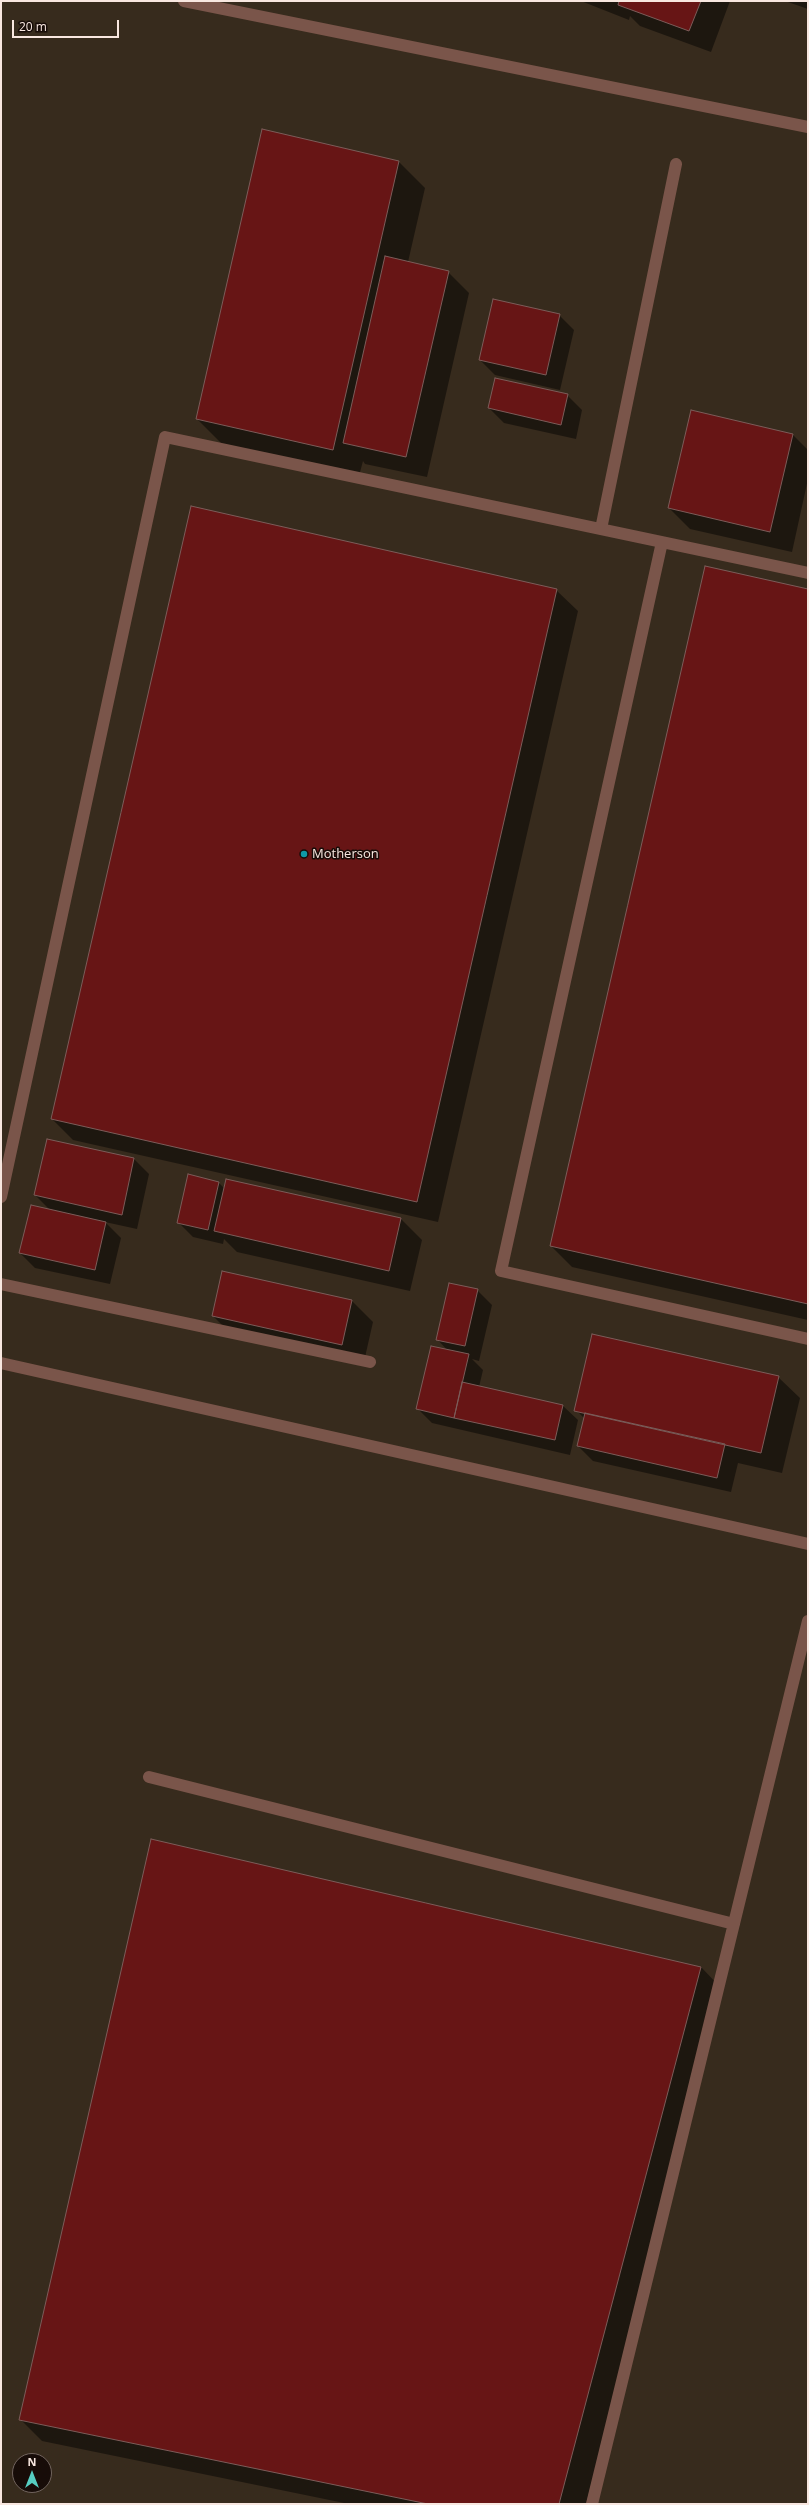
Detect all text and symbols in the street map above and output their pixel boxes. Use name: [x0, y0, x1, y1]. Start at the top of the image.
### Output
scale bar: [14, 12, 121, 38]
text: 20 m: [19, 18, 47, 35]
place label: Motherson: [312, 846, 379, 862]
marker: Motherson: [299, 849, 309, 859]
north arrow: [12, 2453, 52, 2493]
text: N: [28, 2454, 36, 2469]

